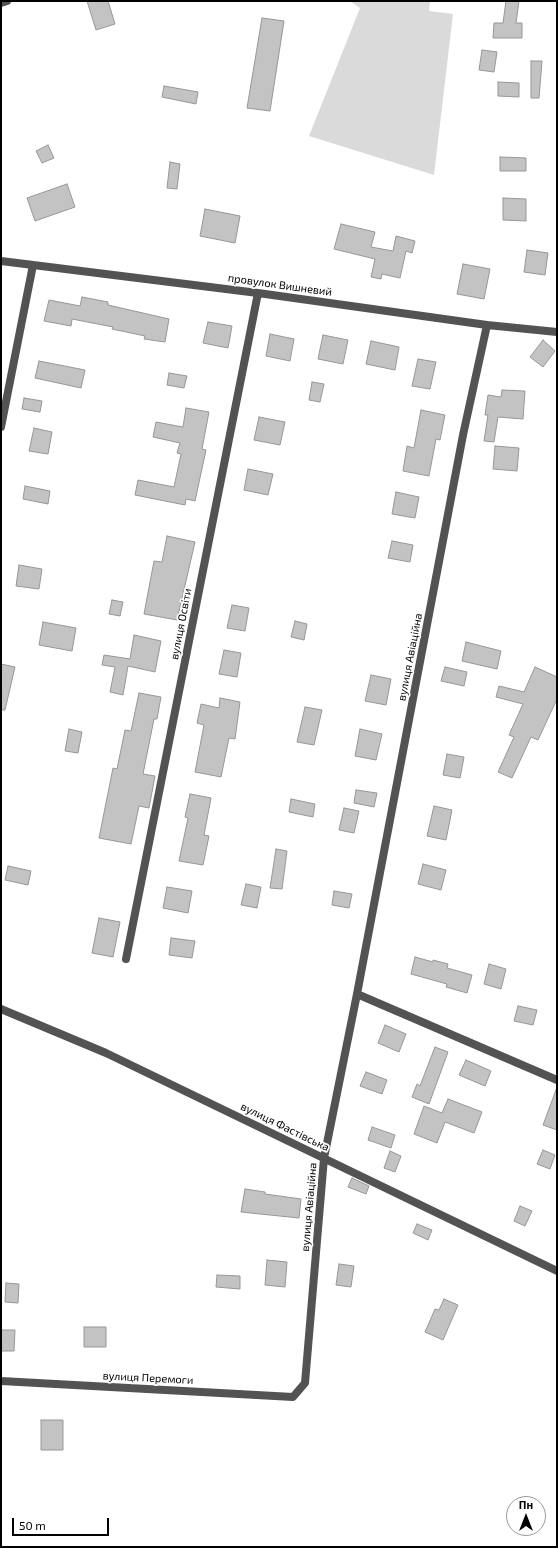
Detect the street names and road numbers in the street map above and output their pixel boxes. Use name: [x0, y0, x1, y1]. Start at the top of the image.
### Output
street label: провулок Вишневий: [227, 271, 333, 299]
street label: вулиця Освіти: [168, 587, 194, 661]
street label: вулиця Авіаційна: [395, 612, 425, 702]
street label: вулиця Фастівська: [239, 1100, 331, 1154]
street label: вулиця Авіаційна: [299, 1162, 319, 1252]
street label: вулиця Перемоги: [102, 1369, 194, 1387]

